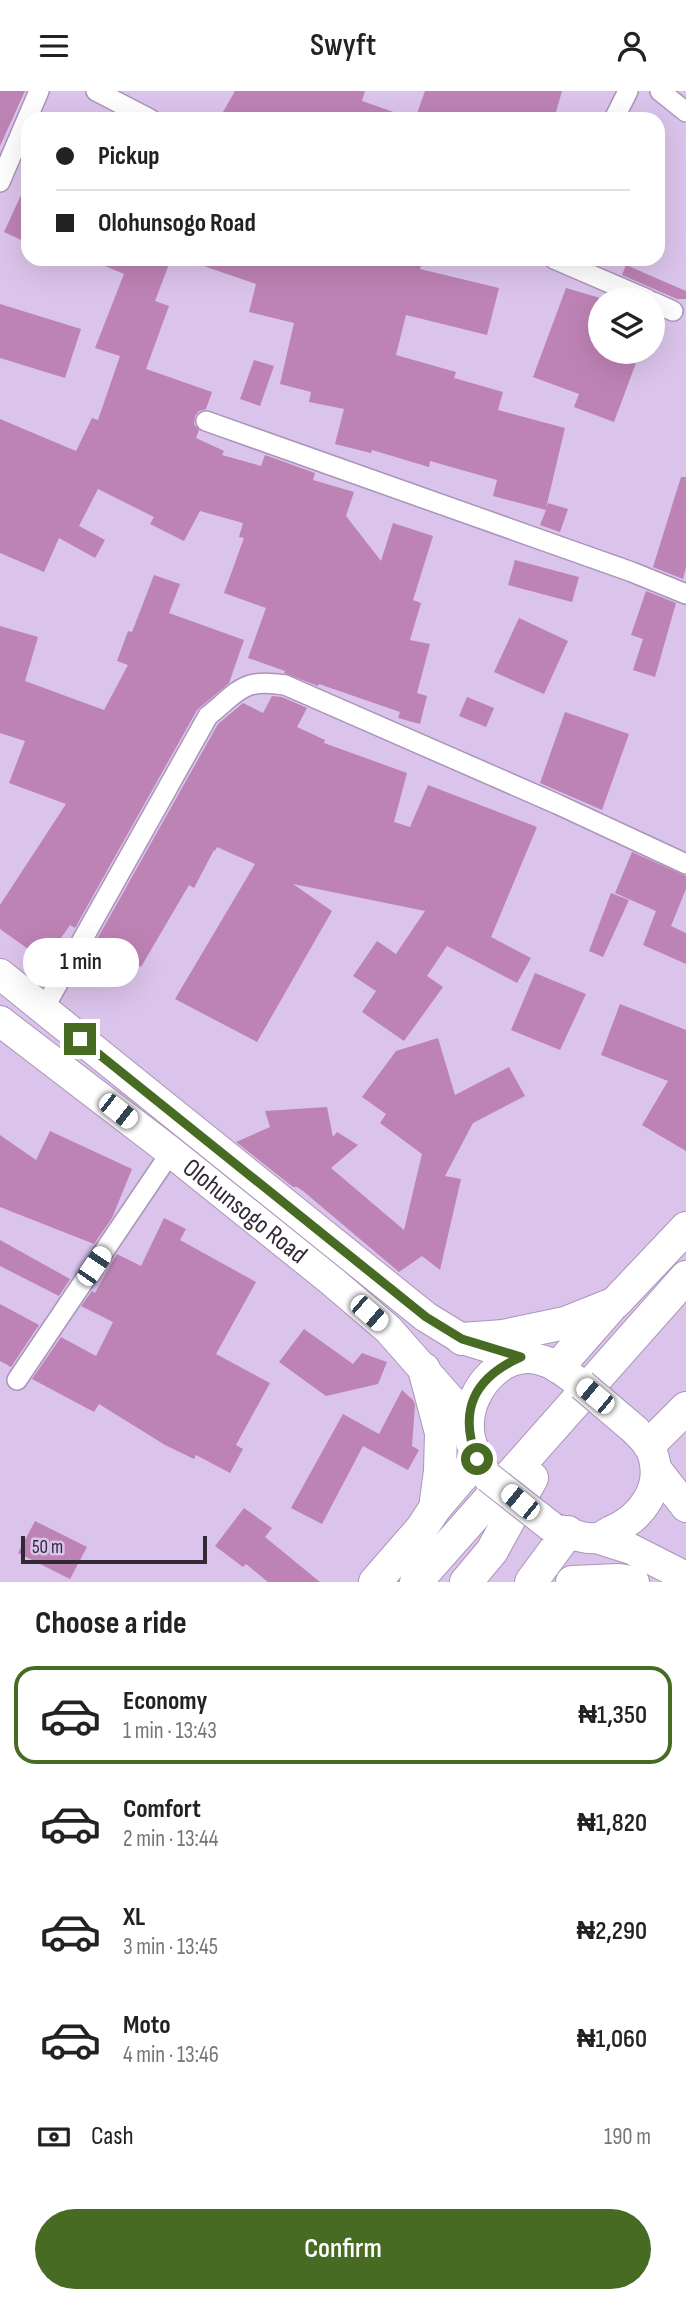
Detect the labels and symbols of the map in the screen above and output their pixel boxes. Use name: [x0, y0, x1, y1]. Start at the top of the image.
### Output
callout: 1 min: [22, 937, 138, 986]
route end: [64, 1023, 96, 1055]
car: [95, 1090, 142, 1132]
street label: Olohunsogo Road: [176, 1152, 313, 1270]
car: [74, 1243, 115, 1289]
car: [347, 1291, 392, 1335]
car: [573, 1374, 618, 1418]
route start: [461, 1443, 493, 1475]
car: [498, 1481, 543, 1523]
scale bar: [21, 1533, 206, 1565]

